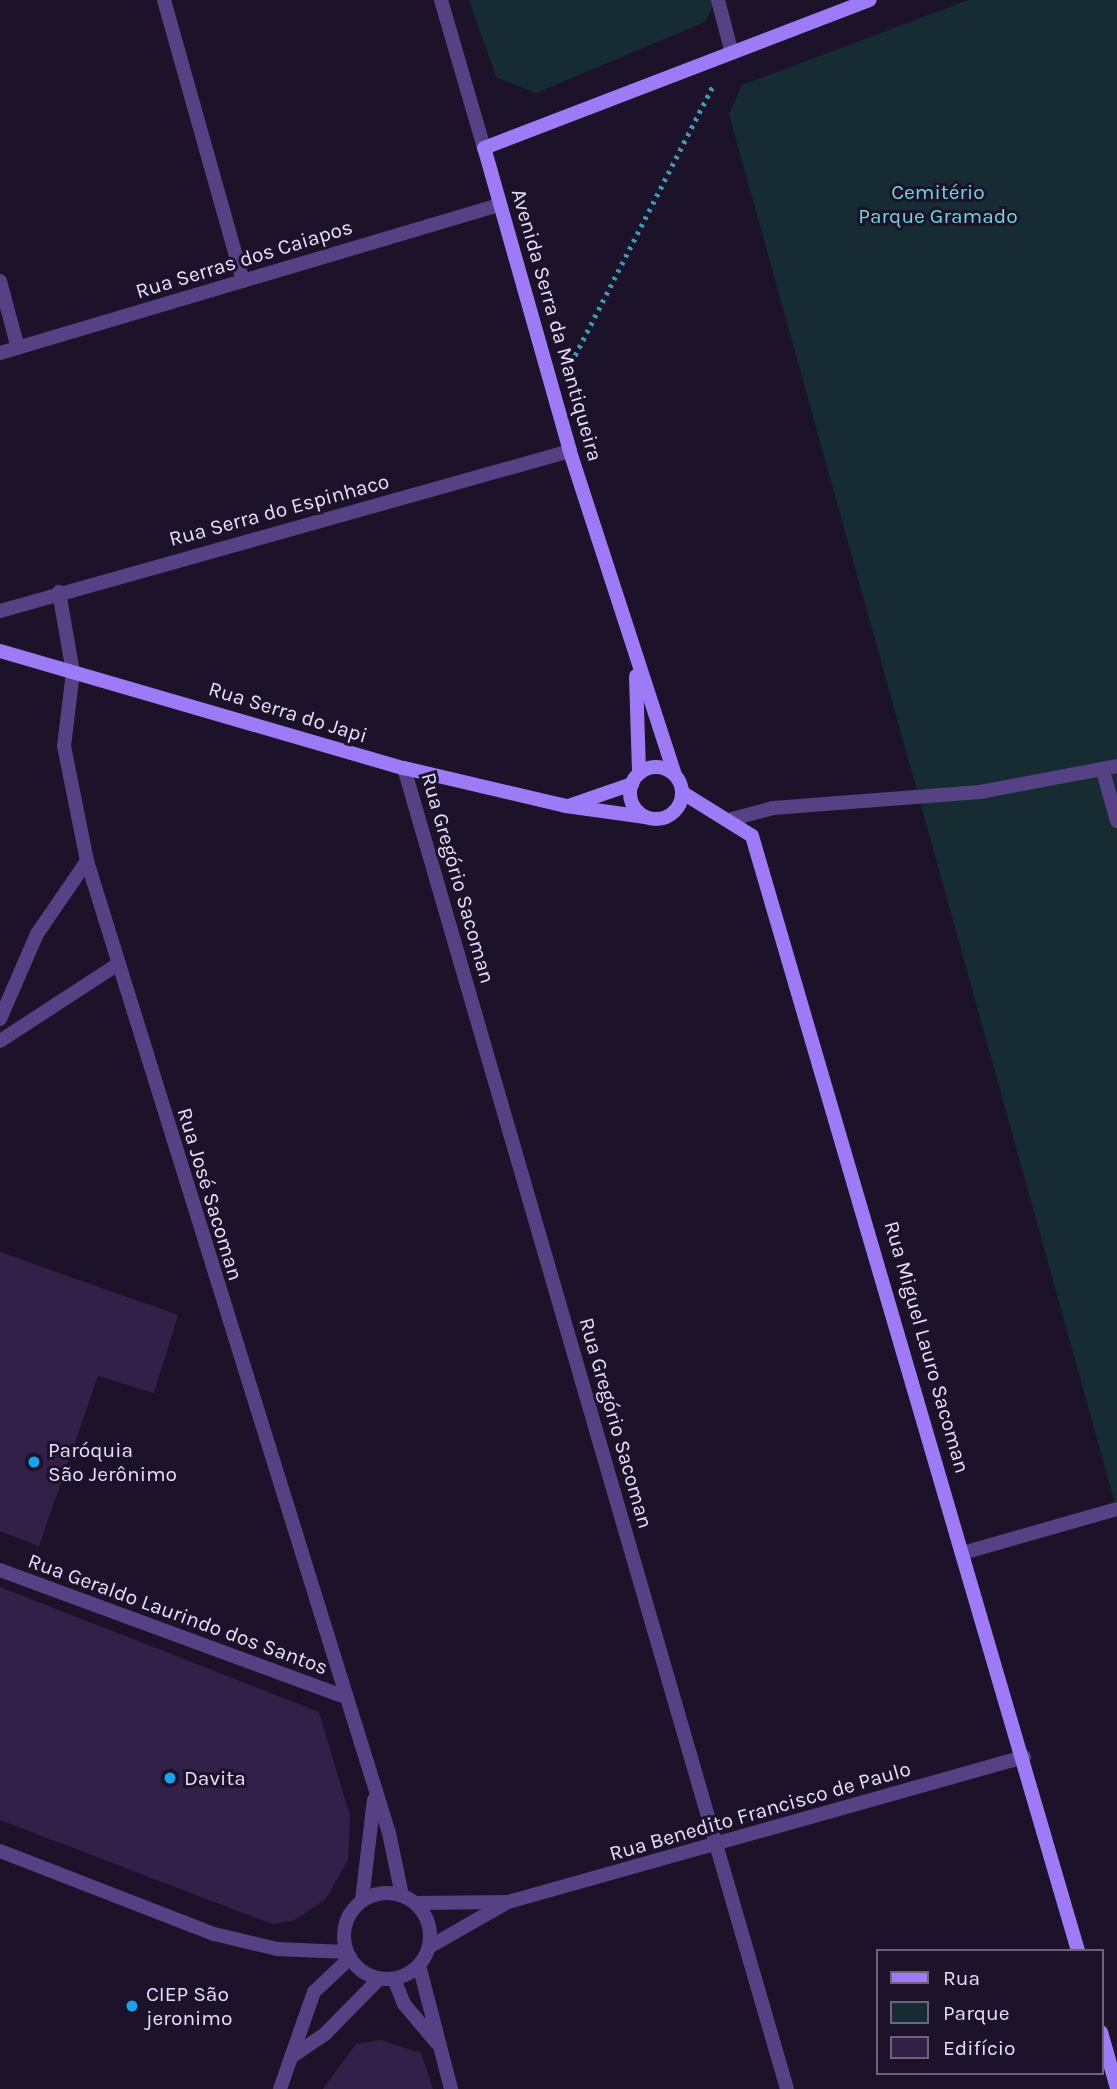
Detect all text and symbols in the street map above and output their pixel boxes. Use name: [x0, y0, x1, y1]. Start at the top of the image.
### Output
park label: Cemitério Parque Gramado: [858, 179, 1018, 229]
street label: Avenida Serra da Mantiqueira: [506, 186, 608, 464]
street label: Rua Serras dos Caiapos: [133, 214, 355, 304]
street label: Rua Serra do Espinhaco: [166, 468, 392, 552]
street label: Rua Serra do Japi: [206, 676, 370, 748]
street label: Rua Gregório Sacoman: [416, 770, 500, 986]
street label: Rua José Sacoman: [172, 1105, 248, 1283]
street label: Rua Miguel Lauro Sacoman: [879, 1218, 975, 1476]
street label: Rua Gregório Sacoman: [574, 1315, 658, 1531]
place label: Paróquia São Jerônimo: [48, 1437, 177, 1487]
marker: Paróquia São Jerônimo: [26, 1454, 42, 1470]
street label: Rua Geraldo Laurindo dos Santos: [25, 1548, 331, 1680]
street label: Rua Benedito Francisco de Paulo: [606, 1756, 914, 1866]
place label: Davita: [184, 1765, 246, 1791]
marker: Davita: [162, 1770, 178, 1786]
legend: [876, 1949, 1103, 2075]
text: Rua: [943, 1966, 980, 1990]
place label: CIEP São jeronimo: [146, 1981, 232, 2031]
marker: CIEP São jeronimo: [124, 1998, 140, 2014]
text: Parque: [943, 2001, 1010, 2025]
text: Edifício: [943, 2036, 1016, 2060]

